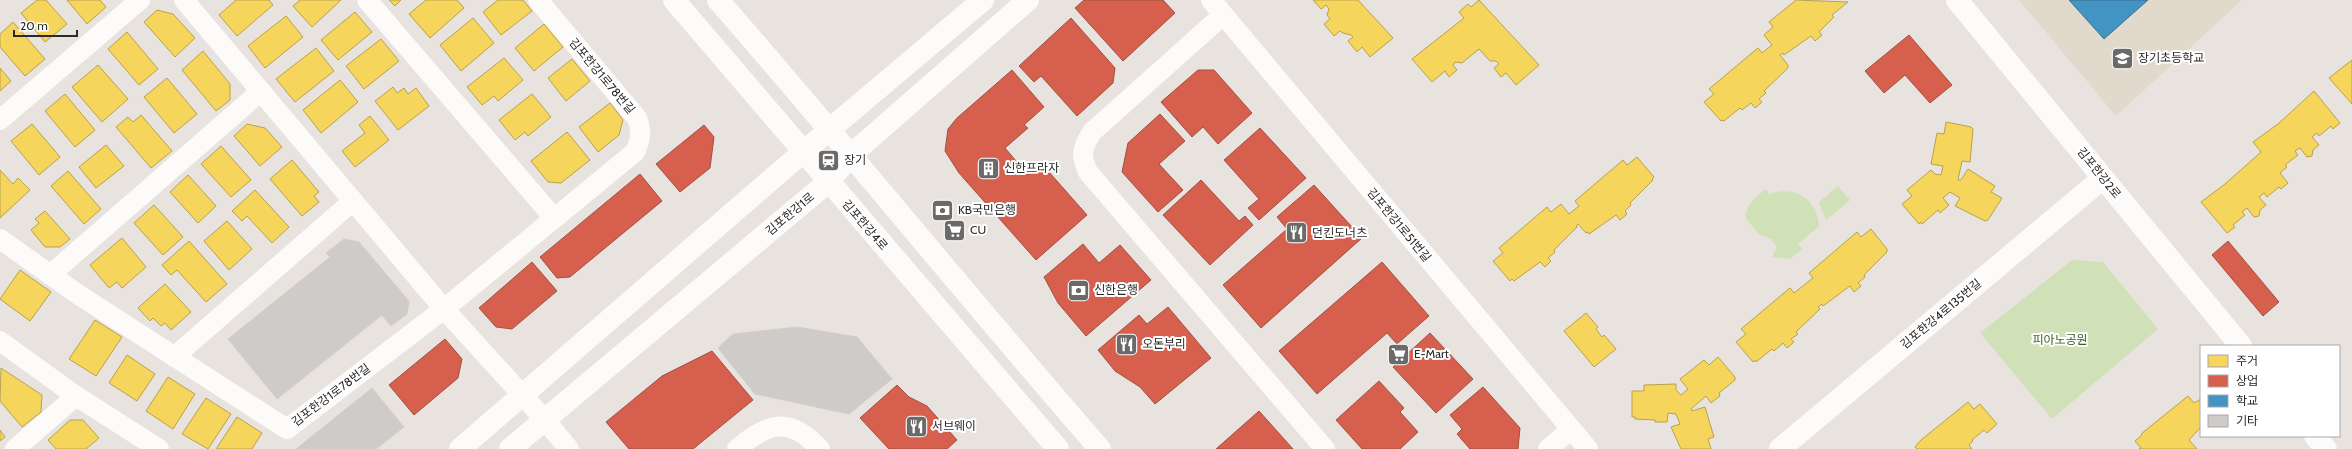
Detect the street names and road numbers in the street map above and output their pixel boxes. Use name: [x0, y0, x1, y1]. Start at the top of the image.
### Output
street label: 김포한강1로78번길: [566, 35, 639, 117]
street label: 김포한강2로: [2074, 144, 2125, 201]
street label: 김포한강1로51번길: [1364, 185, 1435, 265]
street label: 김포한강1로: [762, 189, 817, 238]
street label: 김포한강4로: [839, 196, 891, 253]
street label: 김포한강4로135번길: [1897, 275, 1984, 352]
street label: 김포한강1로78번길: [288, 360, 373, 429]

